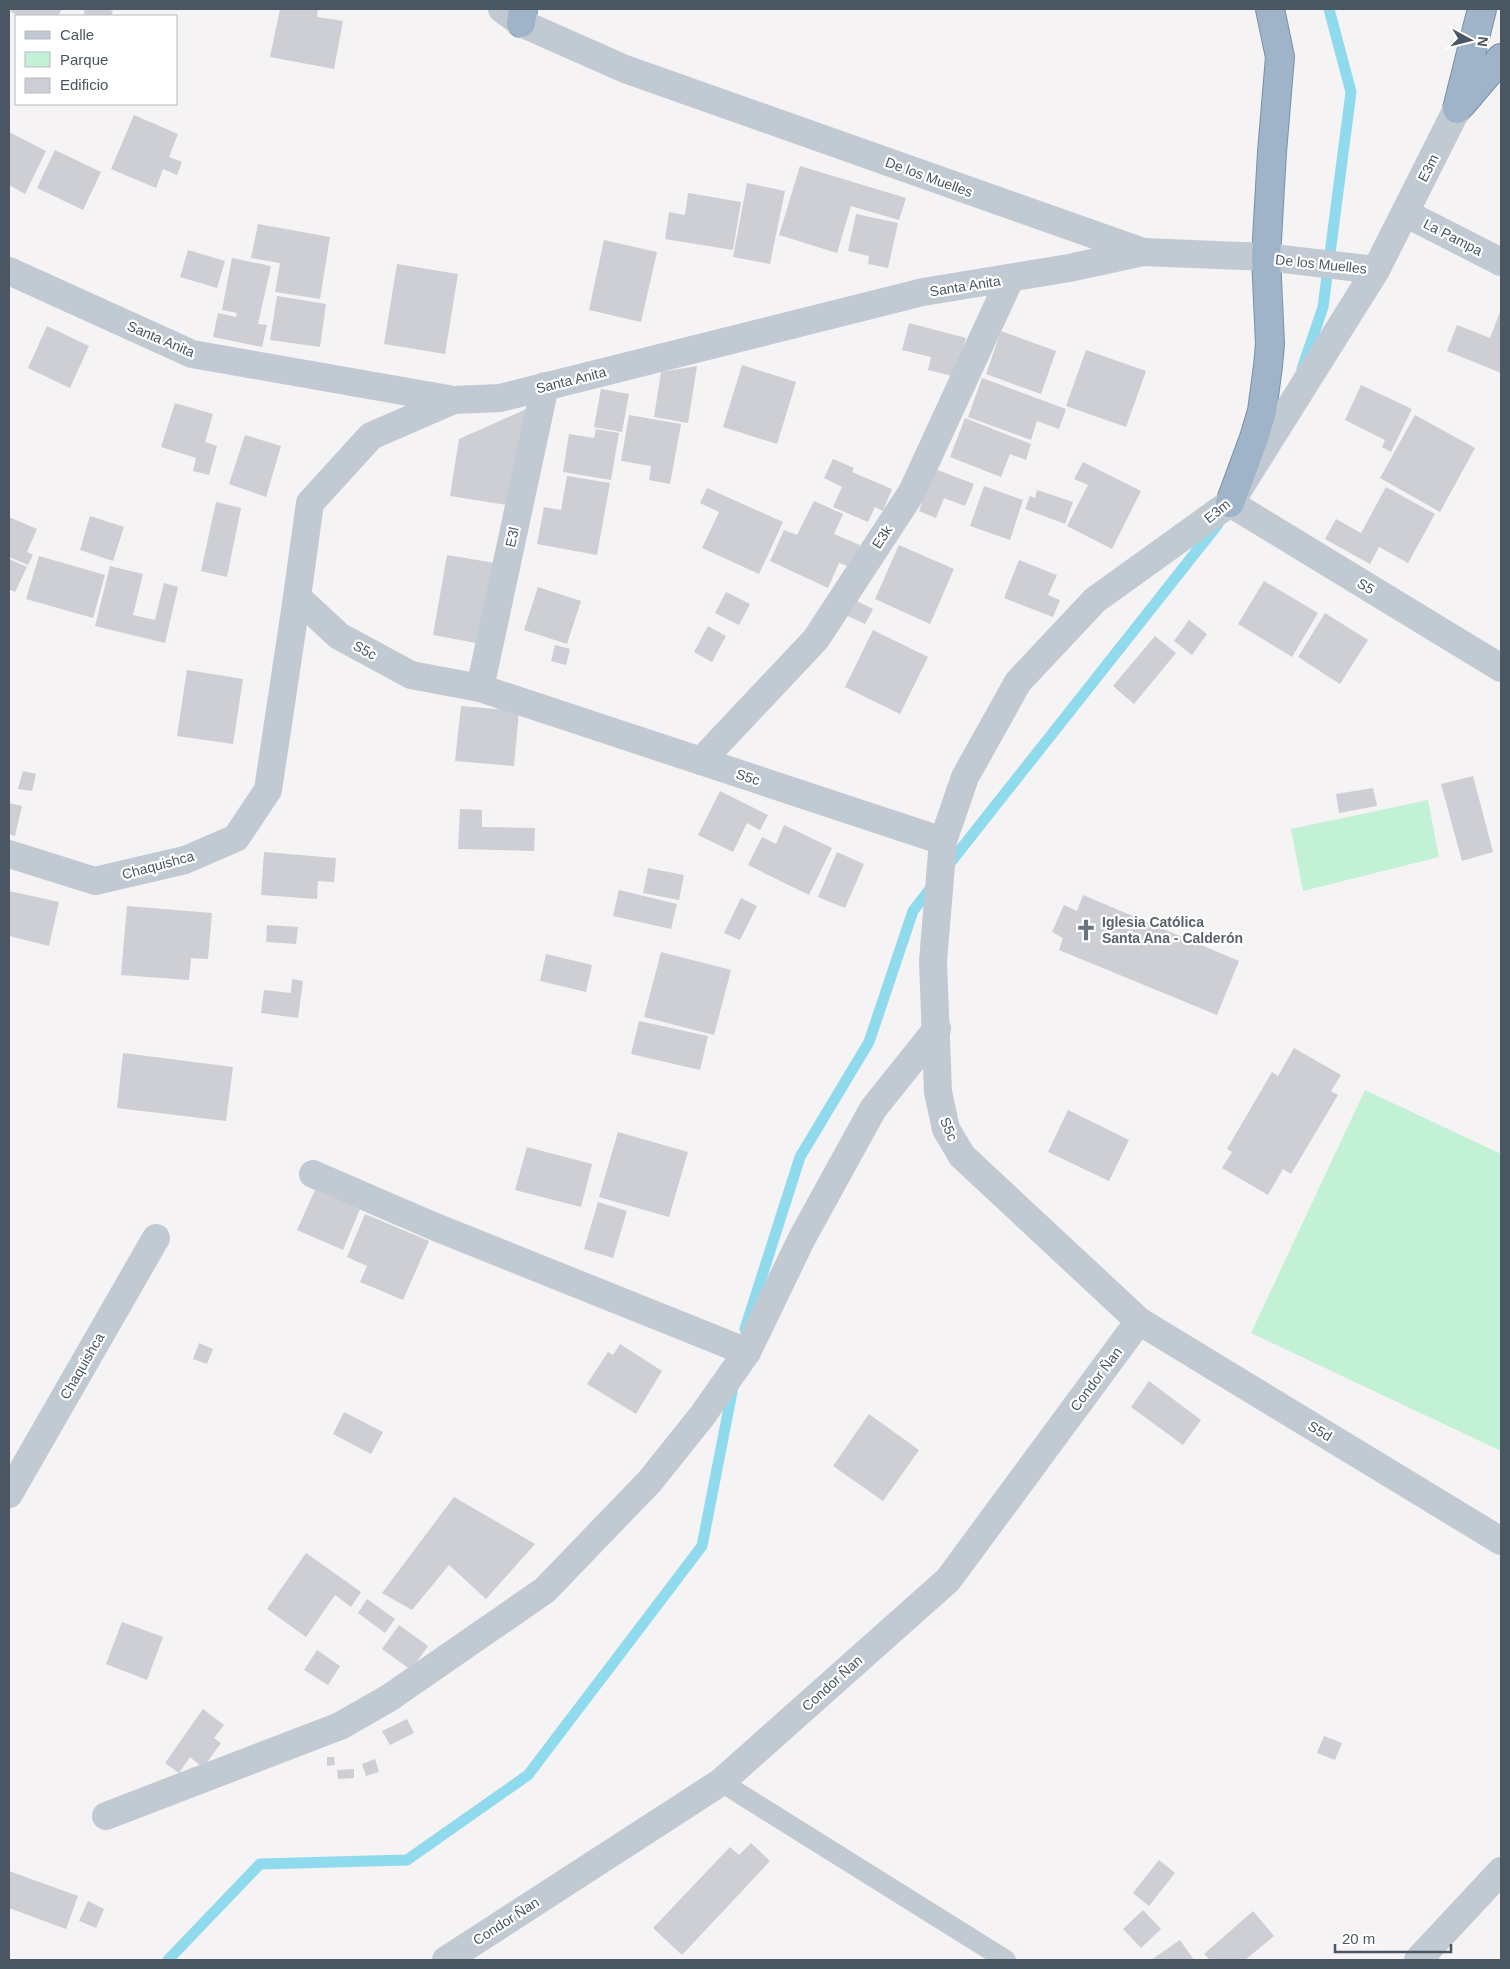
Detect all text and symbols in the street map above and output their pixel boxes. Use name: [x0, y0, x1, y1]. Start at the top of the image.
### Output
legend: [15, 15, 178, 105]
north arrow: [1445, 15, 1495, 65]
text: Calle: [60, 26, 94, 43]
text: N: [1474, 36, 1491, 48]
text: Parque: [60, 51, 108, 68]
text: Edificio: [60, 76, 108, 93]
street label: E3m: [1414, 152, 1442, 184]
street label: De los Muelles: [883, 154, 975, 200]
street label: La Pampa: [1421, 215, 1485, 259]
street label: De los Muelles: [1275, 251, 1367, 277]
street label: Santa Anita: [928, 272, 1002, 300]
street label: Santa Anita: [125, 318, 197, 360]
street label: Santa Anita: [534, 364, 608, 396]
street label: E3m: [1201, 496, 1233, 526]
street label: E3k: [869, 522, 896, 551]
street label: E3l: [502, 525, 522, 549]
street label: S5: [1355, 575, 1378, 597]
street label: S5c: [351, 637, 379, 663]
street label: S5c: [734, 766, 762, 788]
street label: Chaquishca: [120, 848, 196, 882]
place label: Iglesia Católica Santa Ana - Calderón: [1102, 914, 1243, 946]
church icon: Iglesia Católica Santa Ana - Calderón: [1073, 917, 1099, 943]
street label: S5c: [937, 1115, 961, 1143]
street label: Chaquishca: [57, 1330, 108, 1402]
street label: Condor Ñan: [1067, 1344, 1125, 1414]
street label: S5d: [1305, 1418, 1335, 1444]
street label: Condor Ñan: [799, 1652, 865, 1714]
street label: Condor Ñan: [470, 1894, 542, 1948]
scale bar: [1335, 1922, 1451, 1954]
text: 20 m: [1342, 1930, 1375, 1947]

